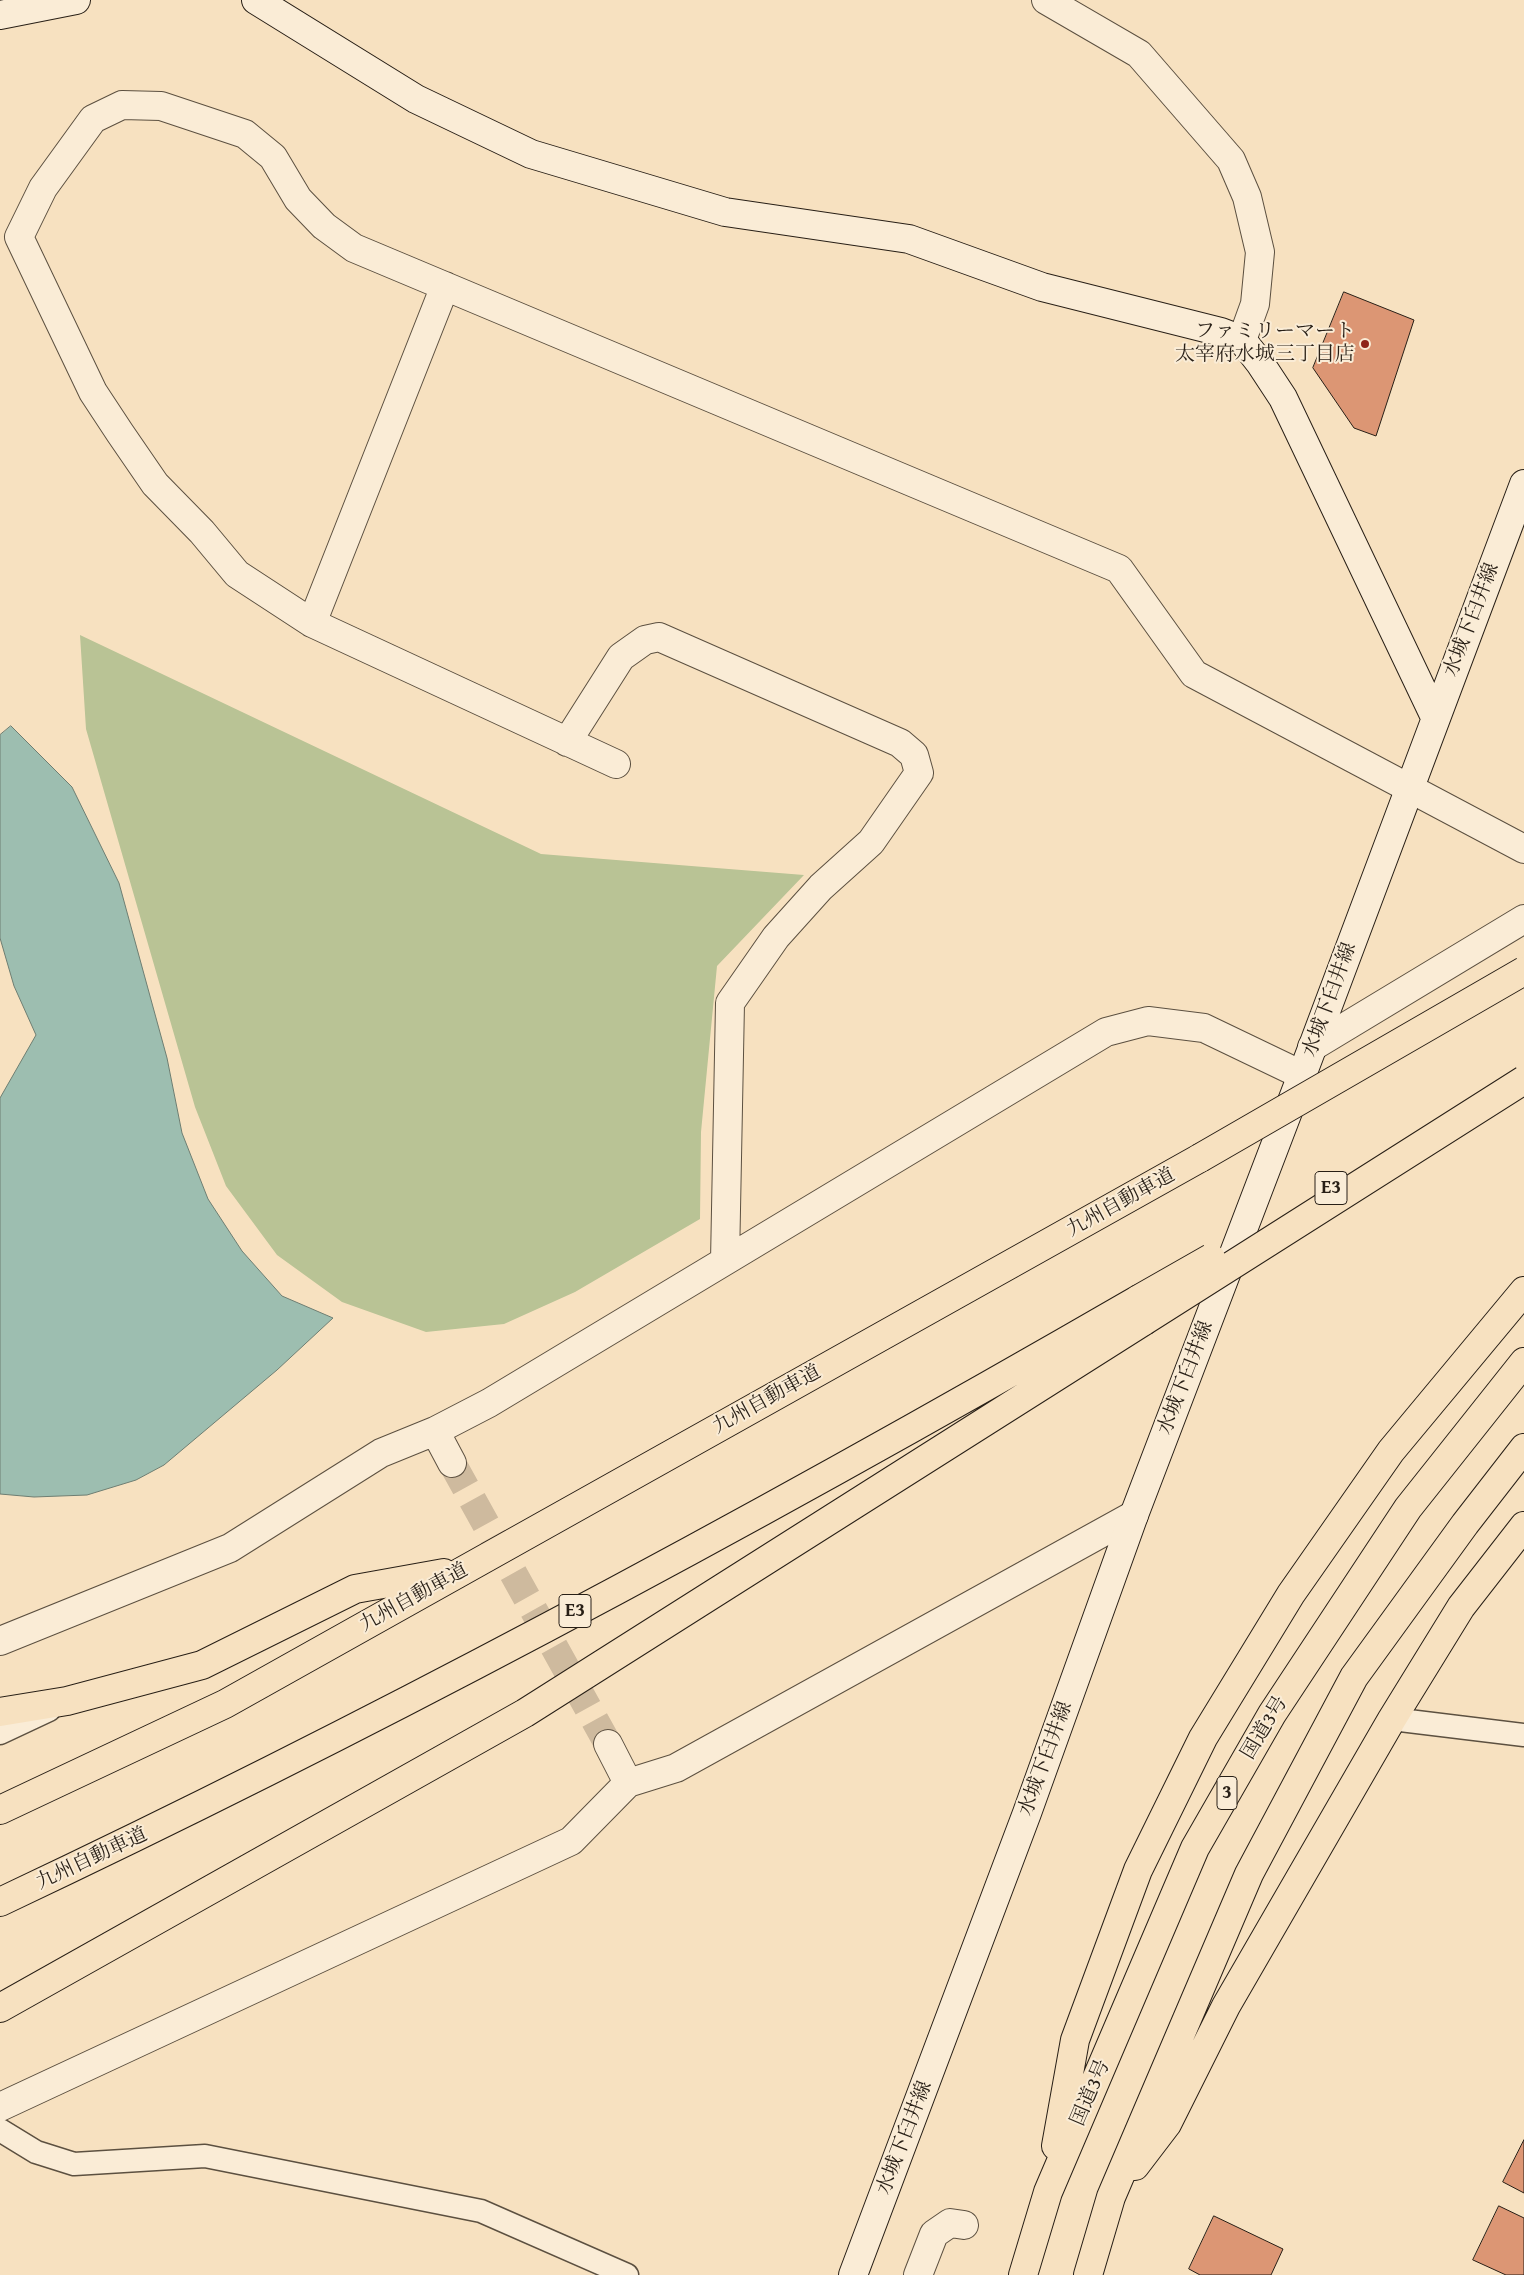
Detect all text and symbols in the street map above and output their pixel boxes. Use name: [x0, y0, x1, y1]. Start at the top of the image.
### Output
place label: ファミリーマート 太宰府水城三丁目店: [1175, 320, 1355, 367]
marker: ファミリーマート 太宰府水城三丁目店: [1359, 338, 1371, 350]
street label: 水城下臼井線: [1439, 560, 1505, 680]
street label: 水城下臼井線: [1298, 940, 1362, 1060]
street label: 九州自動車道: [1063, 1163, 1179, 1243]
road number: E3: [1315, 1172, 1347, 1204]
street label: 水城下臼井線: [1153, 1318, 1219, 1438]
street label: 九州自動車道: [709, 1360, 825, 1440]
street label: 九州自動車道: [356, 1558, 472, 1638]
road number: E3: [559, 1594, 591, 1628]
street label: 国道3号: [1237, 1692, 1293, 1764]
street label: 水城下臼井線: [1014, 1699, 1078, 1819]
road number: 3: [1217, 1776, 1237, 1810]
street label: 九州自動車道: [33, 1823, 151, 1895]
street label: 国道3号: [1066, 2056, 1116, 2130]
street label: 水城下臼井線: [872, 2078, 938, 2198]

